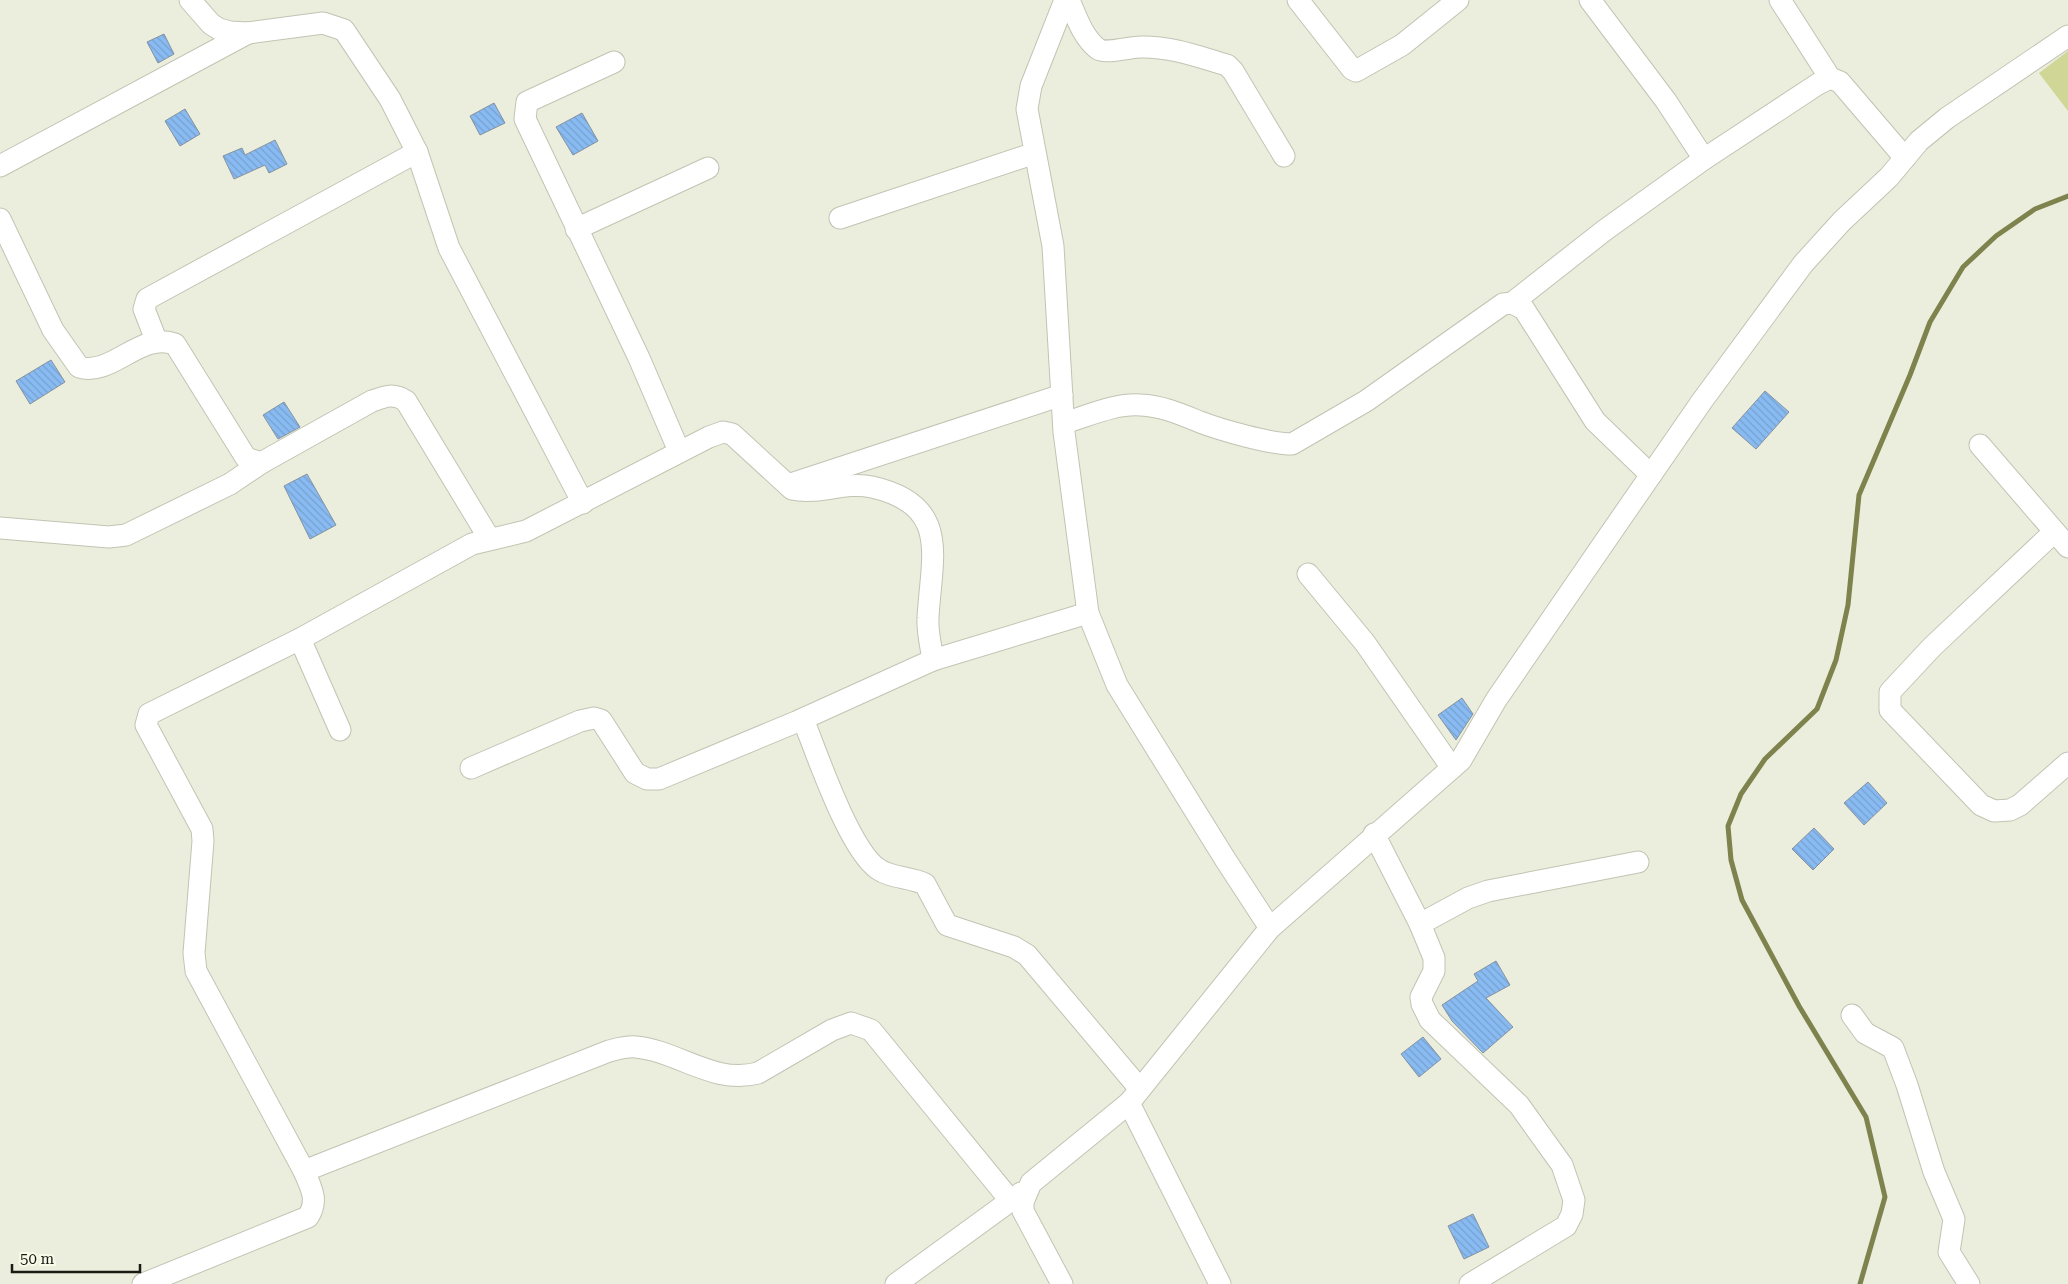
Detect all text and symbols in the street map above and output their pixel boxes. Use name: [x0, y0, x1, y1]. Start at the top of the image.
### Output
scale bar: [12, 1242, 140, 1274]
text: 50 m: [20, 1250, 55, 1268]

